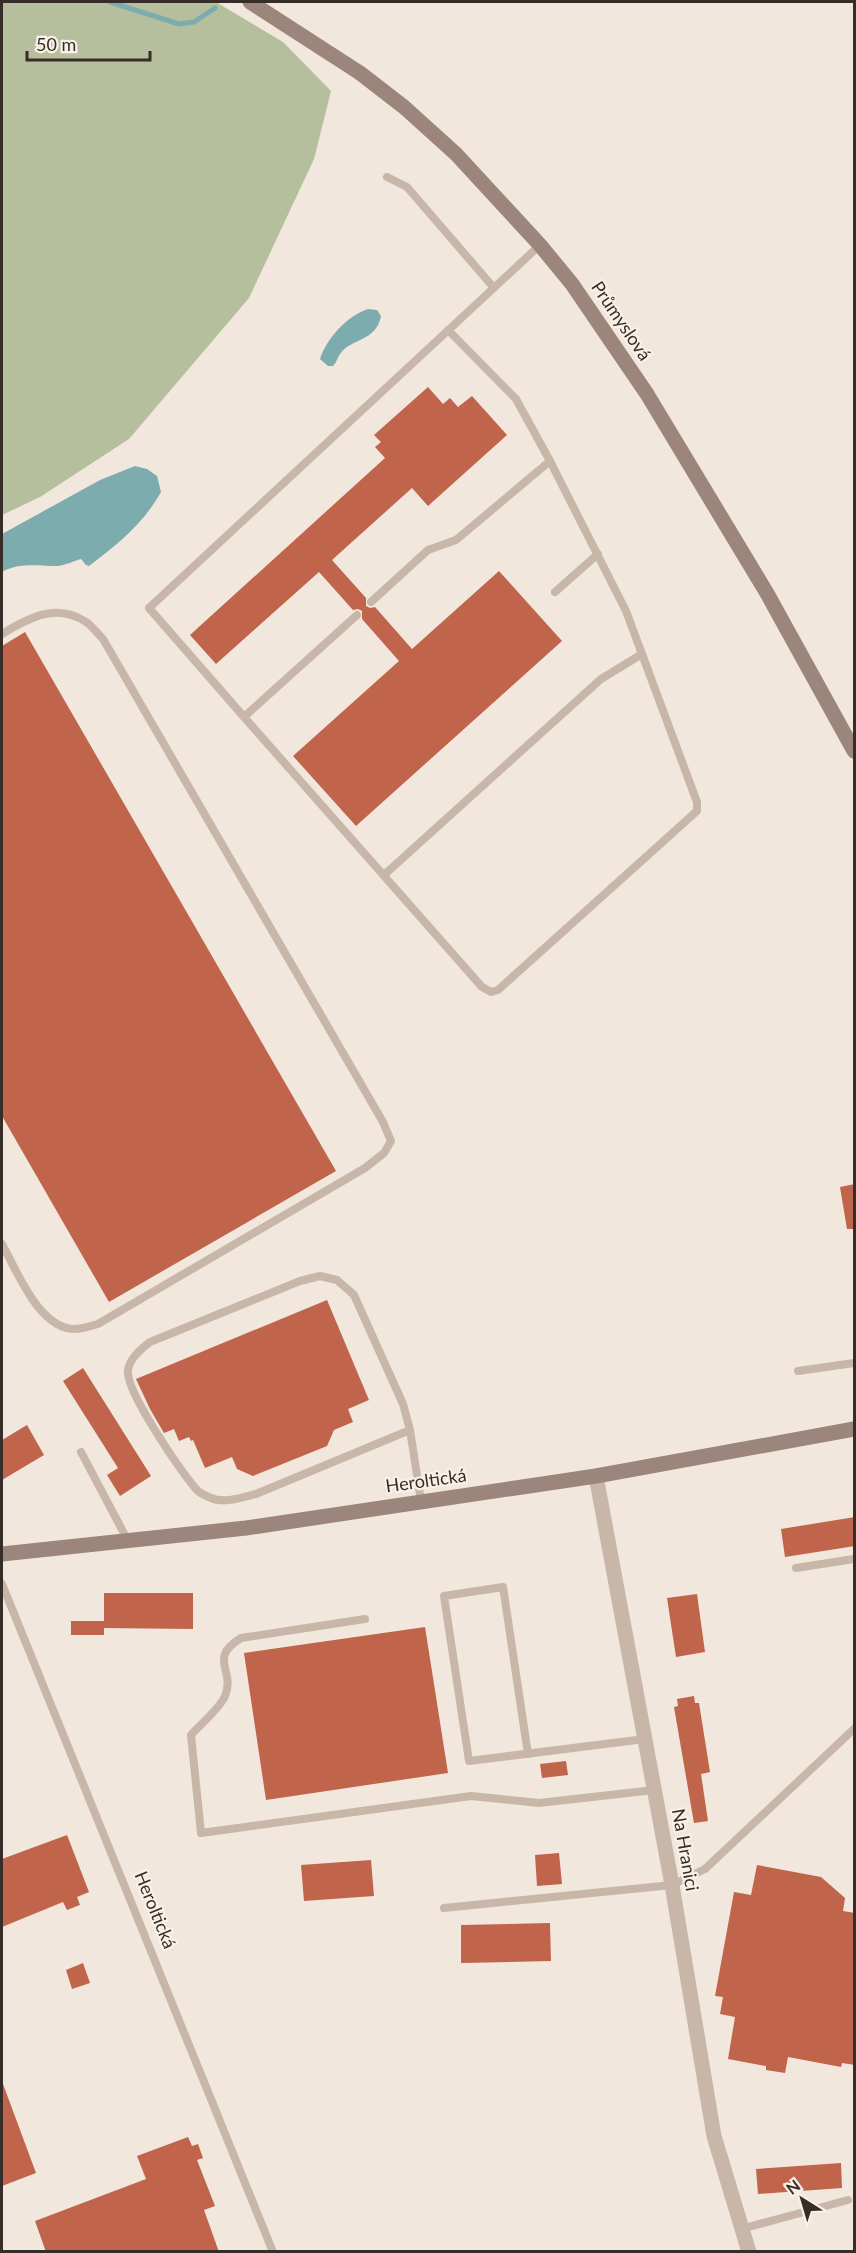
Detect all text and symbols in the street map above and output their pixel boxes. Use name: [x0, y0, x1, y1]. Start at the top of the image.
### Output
scale bar: [27, 24, 150, 62]
text: 50 m: [36, 33, 76, 55]
street label: Průmyslová: [587, 277, 656, 364]
street label: Heroltická: [384, 1463, 468, 1497]
street label: Na Hranici: [668, 1807, 704, 1893]
street label: Heroltická: [130, 1868, 181, 1951]
north arrow: [772, 2169, 832, 2229]
text: N: [782, 2175, 803, 2198]

